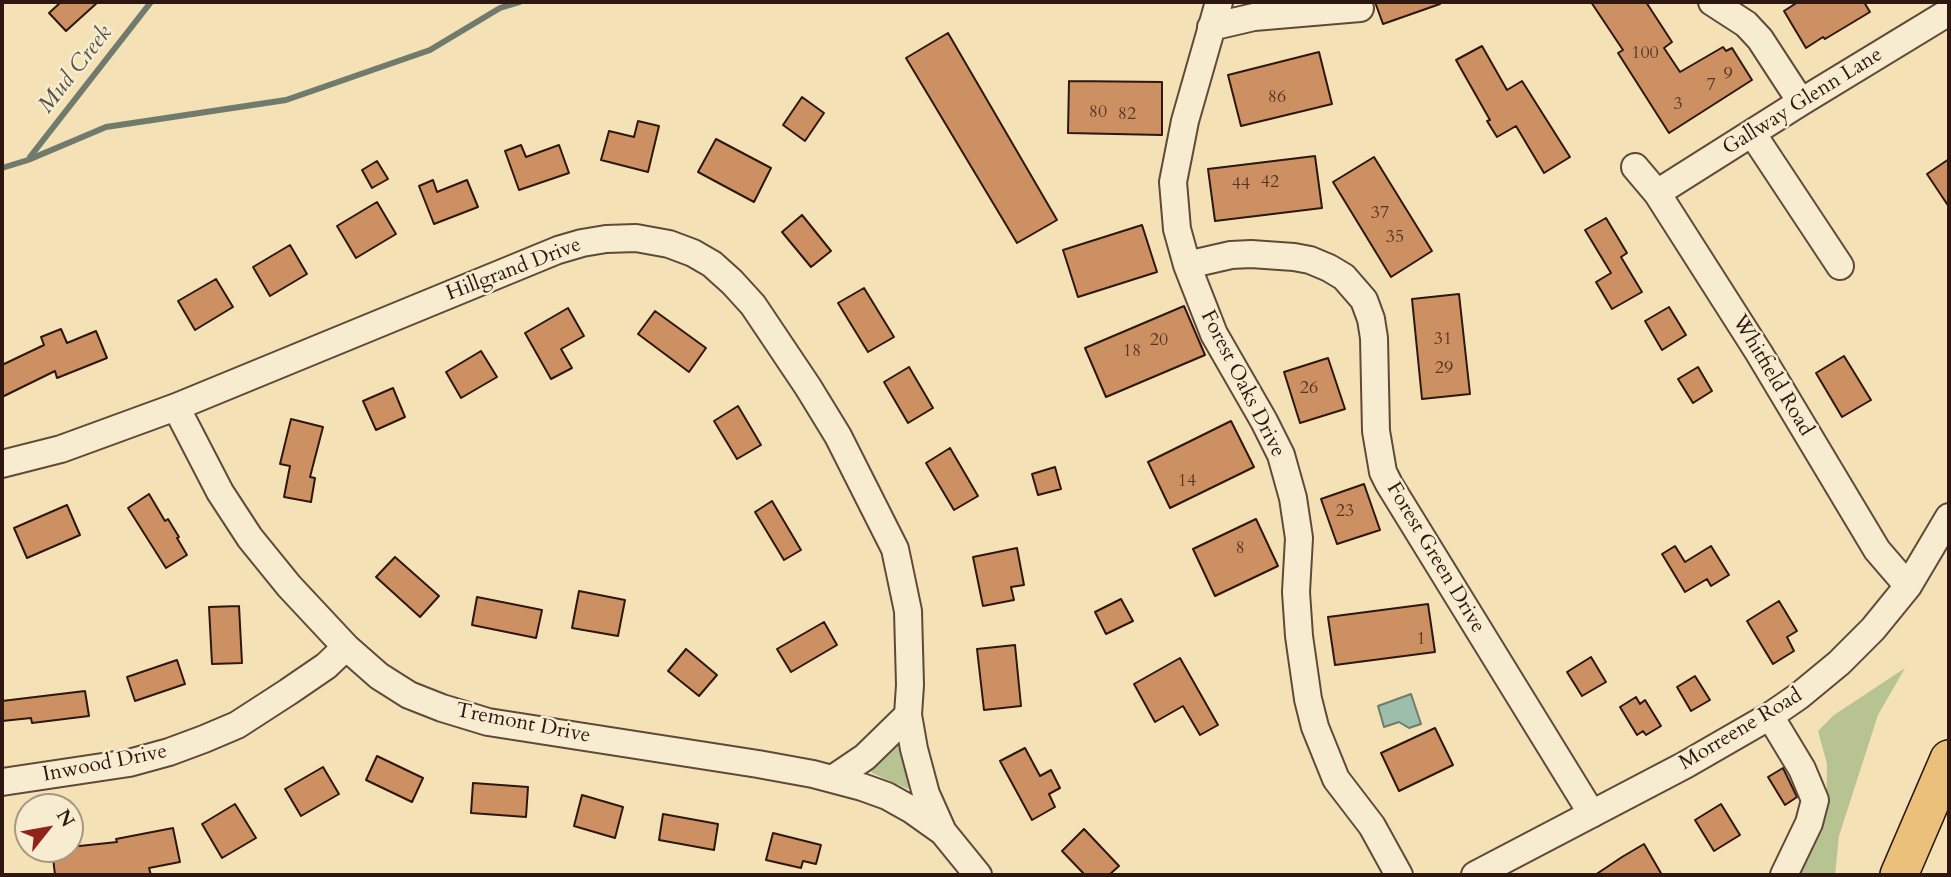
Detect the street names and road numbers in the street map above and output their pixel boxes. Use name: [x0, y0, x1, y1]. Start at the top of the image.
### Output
street label: Gallway Glenn Lane: [1719, 43, 1887, 161]
street label: Hillgrand Drive: [443, 233, 585, 307]
street label: Forest Oaks Drive: [1194, 306, 1290, 462]
street label: Whitfield Road: [1726, 311, 1818, 441]
street label: Forest Green Drive: [1380, 478, 1490, 638]
street label: Morreene Road: [1675, 683, 1807, 777]
street label: Tremont Drive: [453, 699, 593, 749]
street label: Inwood Drive: [41, 740, 169, 788]

